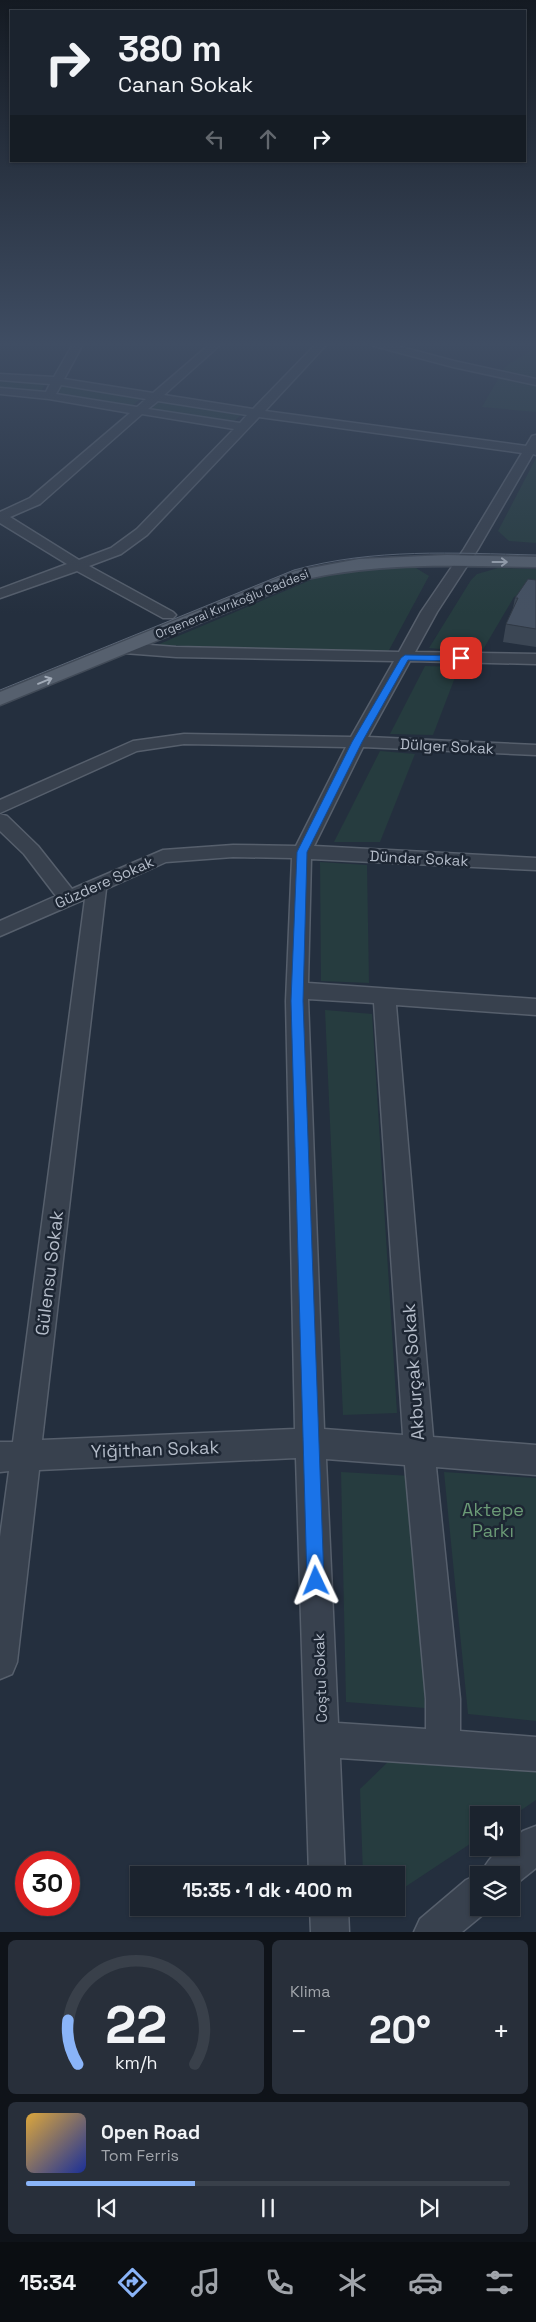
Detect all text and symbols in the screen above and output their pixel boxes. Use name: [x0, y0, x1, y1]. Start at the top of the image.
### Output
text: 380 m: [118, 27, 222, 71]
icon: right: [35, 30, 100, 95]
text: Canan Sokak: [118, 70, 253, 98]
icon: left: [201, 125, 229, 153]
icon: ahead: [254, 125, 282, 153]
icon: right: [307, 125, 335, 153]
one-way arrow: [492, 557, 508, 567]
street label: Orgeneral Kıvrıkoğlu Caddesi: [153, 566, 311, 642]
pin: [440, 637, 482, 679]
icon: arrive: [447, 644, 475, 672]
one-way arrow: [37, 675, 52, 685]
street label: Dülger Sokak: [400, 734, 494, 758]
street label: Dündar Sokak: [369, 846, 469, 870]
street label: Güzdere Sokak: [52, 852, 156, 912]
street label: Gülensu Sokak: [30, 1209, 68, 1337]
street label: Akburçak Sokak: [397, 1302, 429, 1441]
street label: Yiğithan Sokak: [90, 1435, 220, 1463]
park label: Aktepe Parkı: [462, 1498, 524, 1542]
position arrow: [289, 1554, 341, 1606]
street label: Coştu Sokak: [309, 1633, 331, 1723]
map controls: [470, 1806, 520, 1916]
button: sound: [470, 1806, 520, 1856]
speed limit sign: 30: [15, 1851, 80, 1916]
button: layers: [470, 1866, 520, 1916]
text: 15:35 · 1 dk · 400 m: [182, 1878, 353, 1903]
text: Klima: [290, 1981, 331, 2002]
text: 22: [105, 1992, 167, 2058]
text: 20°: [369, 2006, 431, 2054]
text: −: [290, 2013, 307, 2049]
text: +: [493, 2013, 510, 2049]
text: km/h: [115, 2051, 157, 2074]
text: Open Road: [101, 2120, 200, 2145]
text: Tom Ferris: [101, 2145, 179, 2166]
icon: previous: [93, 2194, 121, 2222]
icon: pause: [254, 2194, 282, 2222]
icon: next: [415, 2194, 443, 2222]
icon: directions: [115, 2265, 150, 2300]
icon: music: [188, 2265, 223, 2300]
icon: phone: [262, 2265, 297, 2300]
icon: climate: [335, 2265, 370, 2300]
icon: car: [408, 2265, 443, 2300]
icon: filters: [482, 2265, 517, 2300]
text: 15:34: [19, 2268, 76, 2296]

